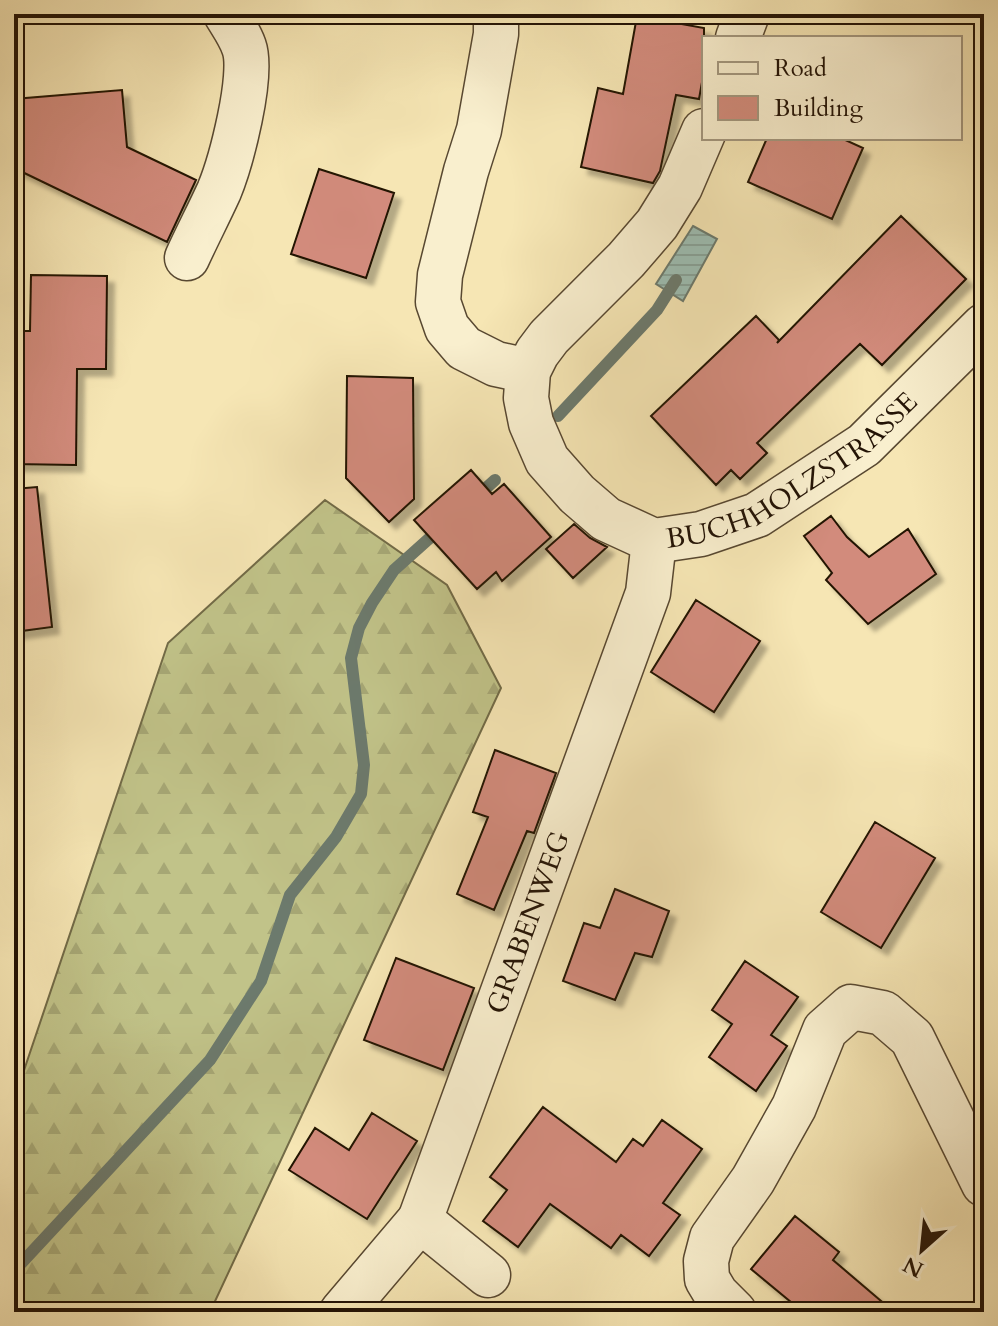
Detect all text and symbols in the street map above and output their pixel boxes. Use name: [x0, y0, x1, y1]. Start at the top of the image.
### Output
legend: [702, 36, 962, 140]
text: Road: [774, 52, 827, 85]
text: Building: [774, 92, 864, 125]
street label: BUCHHOLZSTRASSE: [663, 383, 926, 558]
street label: GRABENWEG: [477, 826, 579, 1019]
north arrow: [882, 1210, 962, 1290]
text: N: [898, 1249, 929, 1285]

